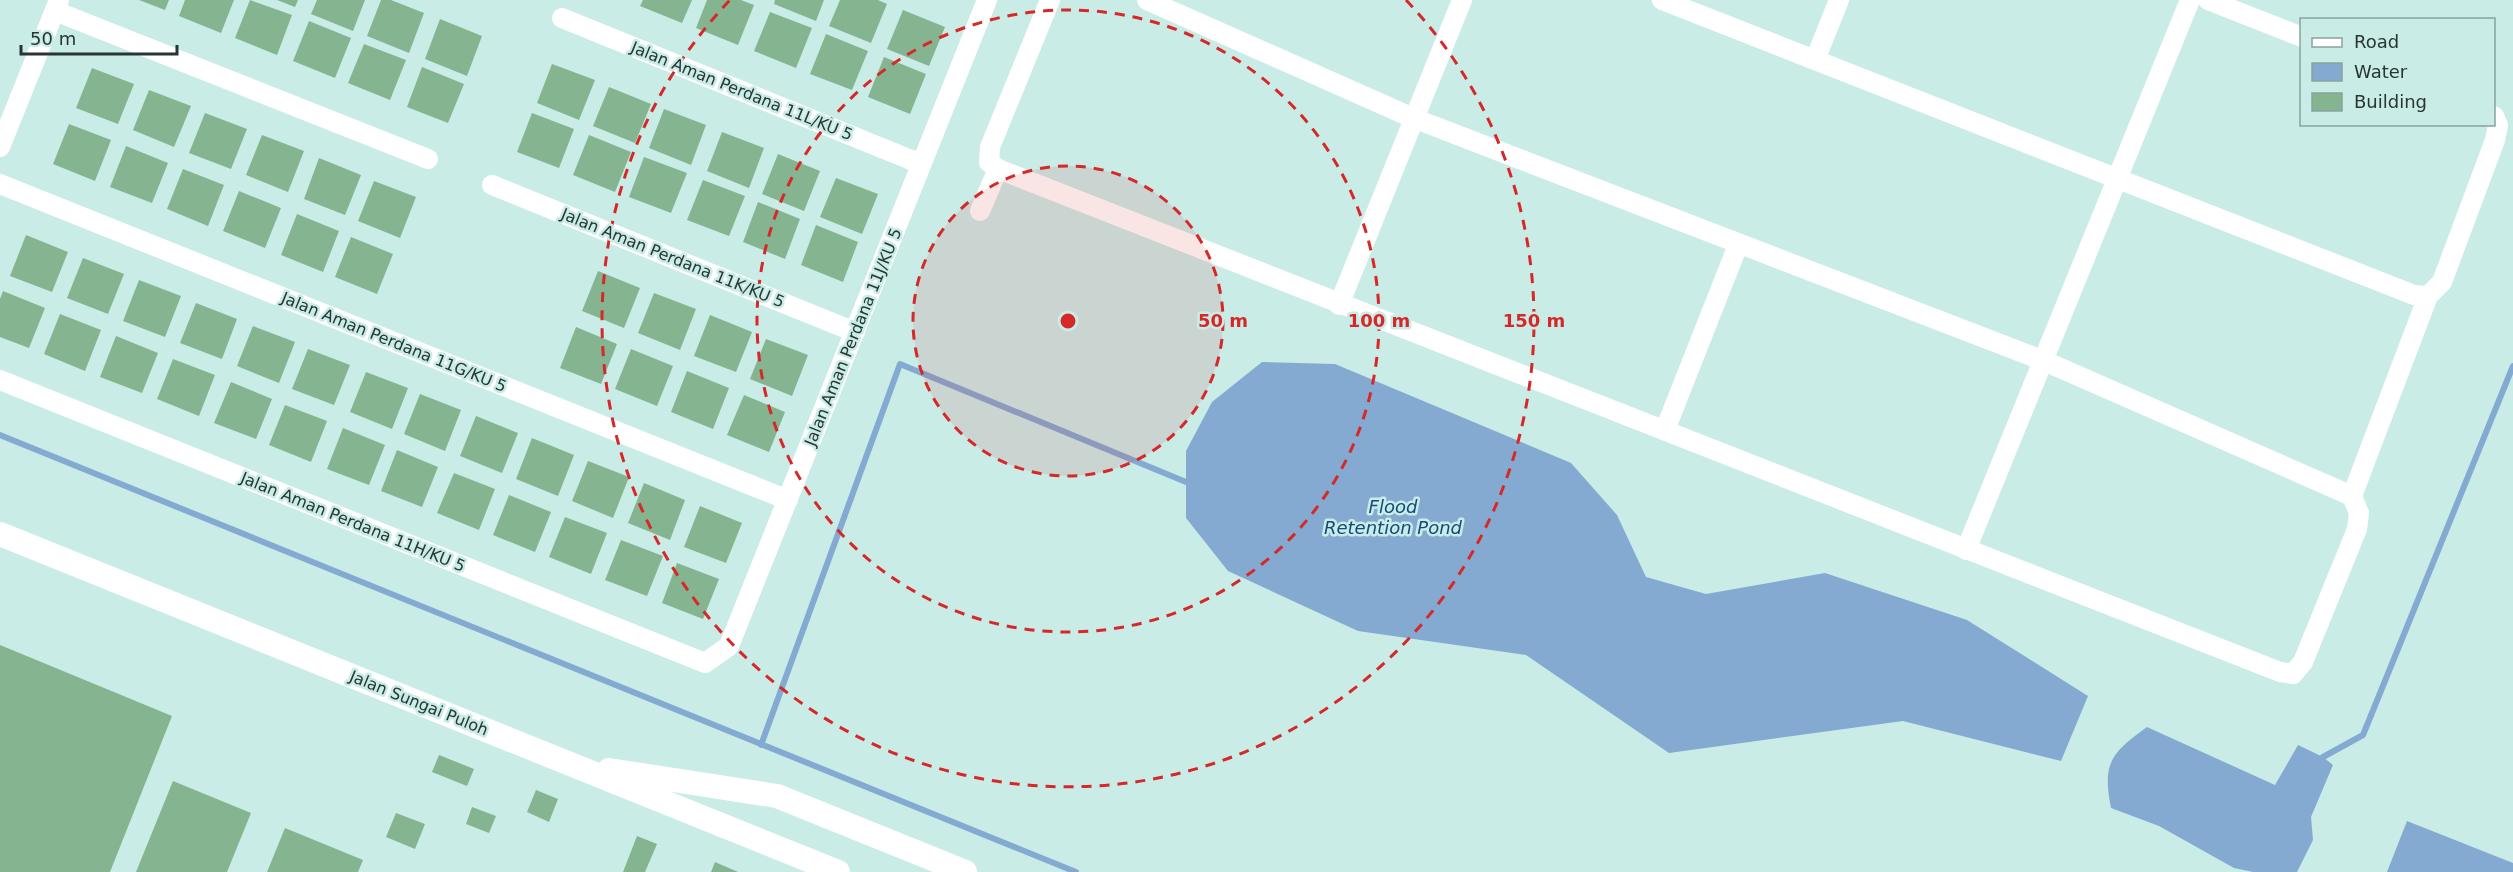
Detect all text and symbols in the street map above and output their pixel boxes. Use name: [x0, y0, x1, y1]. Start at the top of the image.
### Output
scale bar: [21, 18, 177, 56]
legend: [2300, 18, 2495, 126]
text: 50 m: [30, 28, 76, 49]
text: Road: [2354, 31, 2399, 52]
street label: Jalan Aman Perdana 11L/KU 5: [627, 37, 856, 144]
text: Water: [2354, 61, 2408, 82]
text: Building: [2354, 91, 2427, 112]
street label: Jalan Aman Perdana 11K/KU 5: [558, 204, 787, 312]
street label: Jalan Aman Perdana 11J/KU 5: [800, 225, 906, 450]
street label: Jalan Aman Perdana 11G/KU 5: [278, 288, 509, 396]
text: 50 m: [1198, 310, 1248, 331]
text: 100 m: [1348, 310, 1410, 331]
text: 150 m: [1503, 310, 1565, 331]
centre of rings: [1058, 311, 1078, 331]
street label: Jalan Aman Perdana 11H/KU 5: [237, 468, 468, 576]
water label: Flood Retention Pond: [1324, 496, 1463, 538]
street label: Jalan Sungai Puloh: [346, 666, 491, 739]

